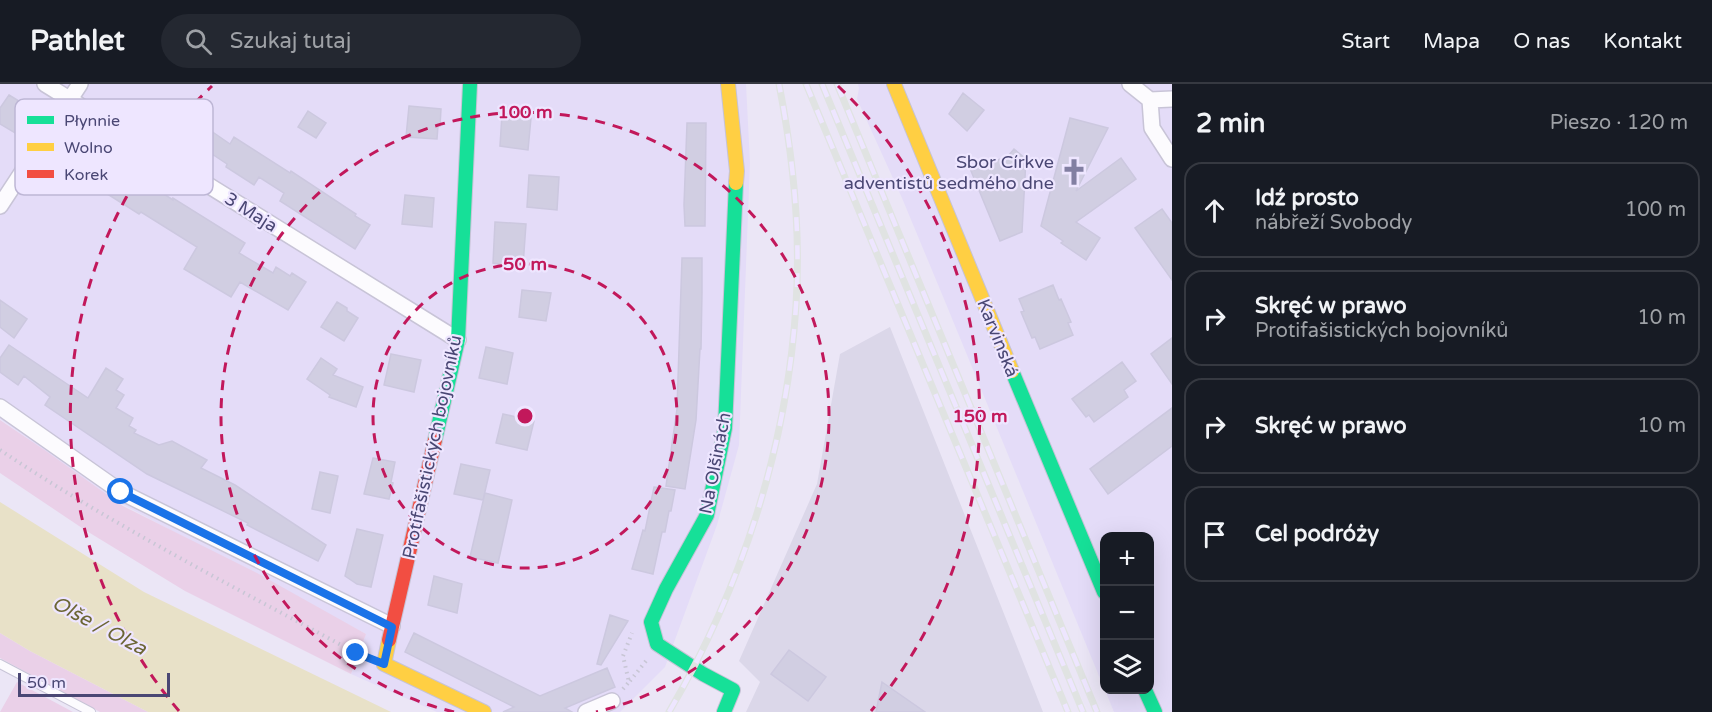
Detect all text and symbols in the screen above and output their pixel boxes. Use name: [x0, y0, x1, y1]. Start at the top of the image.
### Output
search box: [161, 14, 581, 68]
text: Pathlet: [30, 24, 125, 58]
icon: search: [182, 25, 215, 58]
text: Szukaj tutaj: [230, 28, 351, 54]
text: Start: [1342, 29, 1390, 54]
text: Mapa: [1423, 29, 1480, 54]
text: O nas: [1513, 29, 1570, 54]
text: Kontakt: [1603, 29, 1682, 54]
legend: [15, 99, 213, 195]
text: 100 m: [497, 101, 553, 123]
text: 2 min: [1196, 108, 1265, 139]
text: Płynnie: [64, 111, 120, 131]
text: Pieszo · 120 m: [1550, 111, 1688, 135]
text: Wolno: [64, 138, 113, 158]
place label: Sbor Církve adventistů sedmého dne: [844, 151, 1054, 194]
church icon: Sbor Církve adventistů sedmého dne: [1059, 157, 1089, 187]
text: Korek: [64, 165, 108, 185]
text: Idź prosto: [1255, 185, 1359, 211]
street label: 3 Maja: [220, 187, 282, 237]
icon: ahead: [1198, 194, 1231, 227]
text: 100 m: [1625, 198, 1686, 222]
text: nábřeží Svobody: [1255, 211, 1412, 235]
text: 50 m: [503, 253, 547, 275]
text: Skręć w prawo: [1255, 293, 1407, 319]
street label: Karvinská: [972, 296, 1024, 380]
icon: right: [1198, 302, 1231, 335]
text: 10 m: [1637, 306, 1686, 330]
text: Protifašistických bojovníků: [1255, 319, 1509, 343]
street label: Protifašistických bojovníků: [398, 333, 466, 561]
text: 150 m: [952, 405, 1008, 427]
centre of rings: [515, 406, 535, 426]
street label: Na Olšinách: [694, 410, 736, 516]
icon: right: [1198, 410, 1231, 443]
text: Skręć w prawo: [1255, 413, 1407, 439]
text: 10 m: [1637, 414, 1686, 438]
route start: [107, 478, 133, 504]
icon: arrive: [1198, 518, 1231, 551]
text: Cel podróży: [1255, 521, 1379, 547]
map controls: [1100, 532, 1154, 694]
button: +: [1100, 532, 1154, 586]
button: −: [1100, 586, 1154, 640]
water label: Olše / Olza: [48, 591, 151, 661]
route end: [342, 639, 368, 665]
button: layers: [1100, 640, 1154, 694]
scale bar: [18, 670, 170, 698]
text: 50 m: [27, 673, 66, 693]

